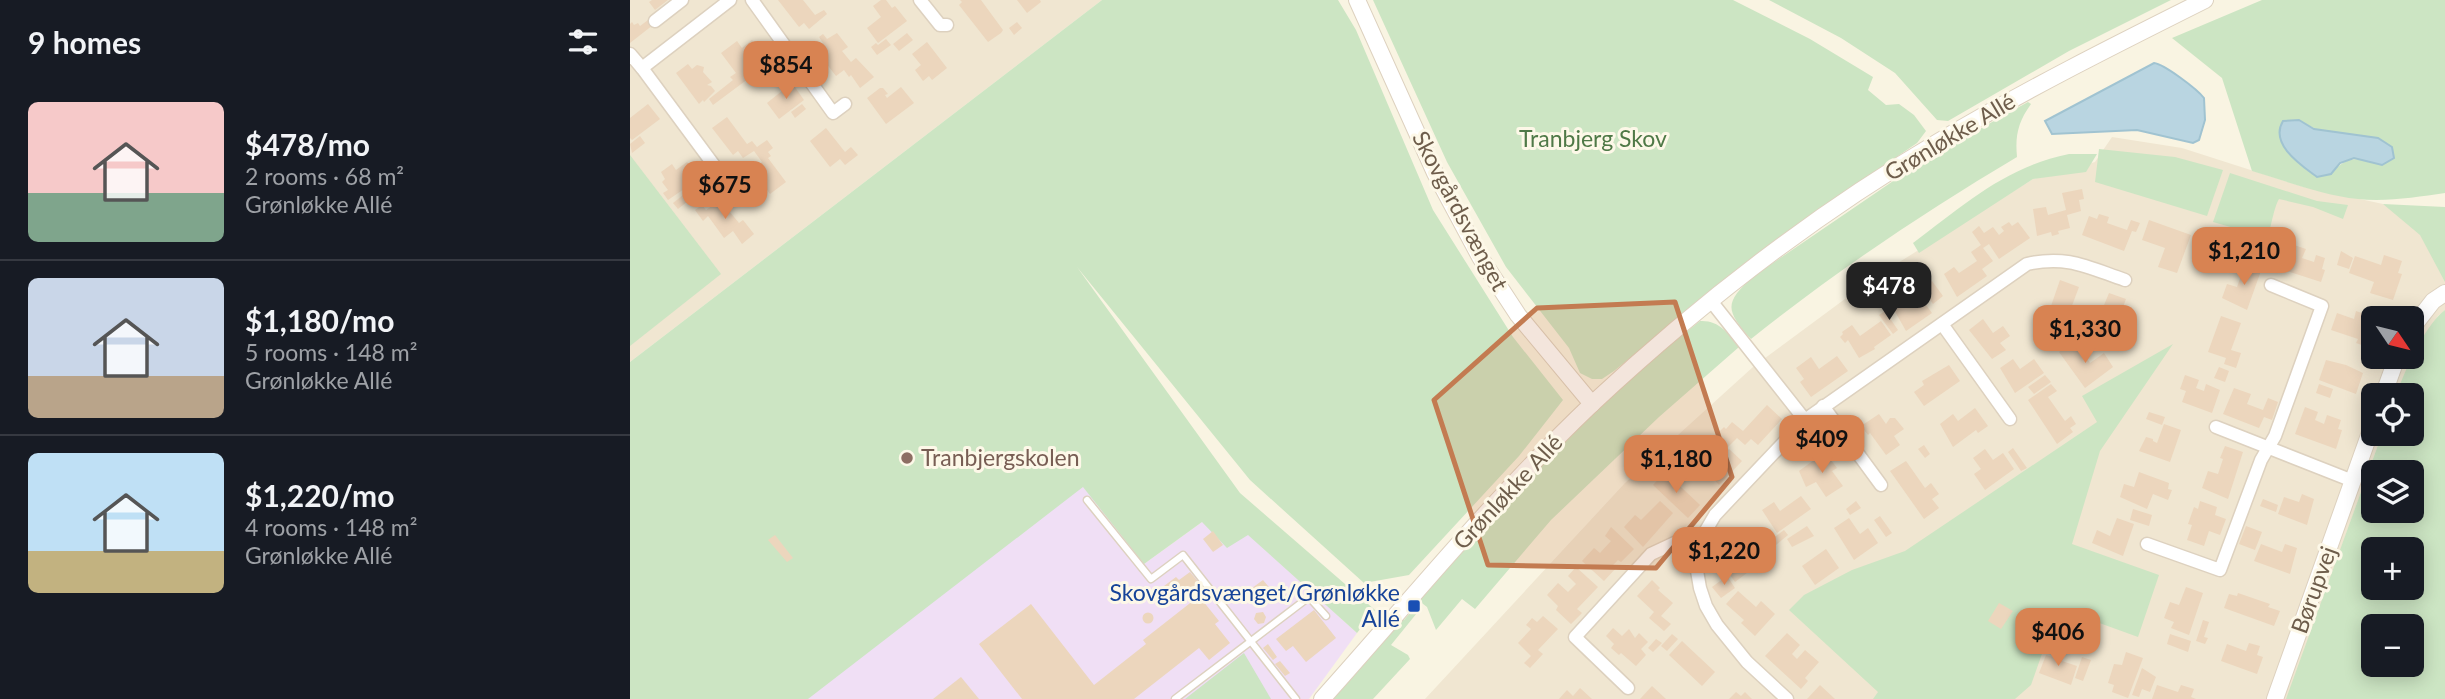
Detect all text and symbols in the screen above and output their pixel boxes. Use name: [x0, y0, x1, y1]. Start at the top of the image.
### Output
icon: filters: [564, 23, 602, 61]
text: 9 homes: [28, 24, 141, 60]
pin: $854: [745, 42, 827, 101]
text: $854: [759, 50, 813, 78]
street label: Grønløkke Allé: [1879, 86, 2020, 186]
park label: Tranbjerg Skov: [1519, 124, 1667, 152]
text: $478/mo: [245, 126, 370, 162]
street label: Skovgårdsvænget: [1407, 126, 1515, 296]
icon: home: [84, 130, 168, 214]
text: 2 rooms · 68 m²: [245, 162, 404, 190]
pin: $675: [684, 162, 766, 221]
text: $675: [698, 170, 752, 198]
text: Grønløkke Allé: [245, 190, 392, 218]
pin: $1,210: [2187, 228, 2301, 287]
text: $1,210: [2208, 236, 2280, 264]
pin: $478: [1848, 262, 1930, 322]
text: $478: [1862, 271, 1916, 299]
text: $1,180/mo: [245, 302, 394, 338]
icon: home: [84, 306, 168, 390]
pin: $1,330: [2028, 306, 2142, 365]
north arrow: [2361, 306, 2424, 369]
map controls: [2361, 306, 2424, 677]
text: $1,330: [2049, 314, 2121, 342]
text: 5 rooms · 148 m²: [245, 338, 417, 366]
text: Grønløkke Allé: [245, 366, 392, 394]
button: locate: [2361, 383, 2424, 446]
pin: $409: [1781, 416, 1863, 475]
text: $409: [1795, 424, 1849, 452]
street label: Grønløkke Allé: [1447, 428, 1568, 555]
pin: $1,180: [1619, 435, 1733, 495]
place label: Tranbjergskolen: [921, 443, 1080, 471]
text: $1,180: [1640, 444, 1712, 472]
marker: Tranbjergskolen: [899, 450, 915, 466]
button: layers: [2361, 460, 2424, 523]
text: $1,220/mo: [245, 477, 394, 513]
icon: home: [84, 481, 168, 565]
text: 4 rooms · 148 m²: [245, 513, 417, 541]
pin: $1,220: [1667, 528, 1781, 587]
text: $1,220: [1688, 536, 1760, 564]
button: +: [2361, 537, 2424, 600]
text: Grønløkke Allé: [245, 541, 392, 569]
street label: Børupvej: [2284, 542, 2342, 637]
place label: Skovgårdsvænget/Grønløkke Allé: [1109, 578, 1400, 632]
marker: Skovgårdsvænget/Grønløkke Allé: [1406, 598, 1422, 614]
pin: $406: [2017, 608, 2099, 668]
button: −: [2361, 614, 2424, 677]
text: $406: [2031, 617, 2085, 645]

